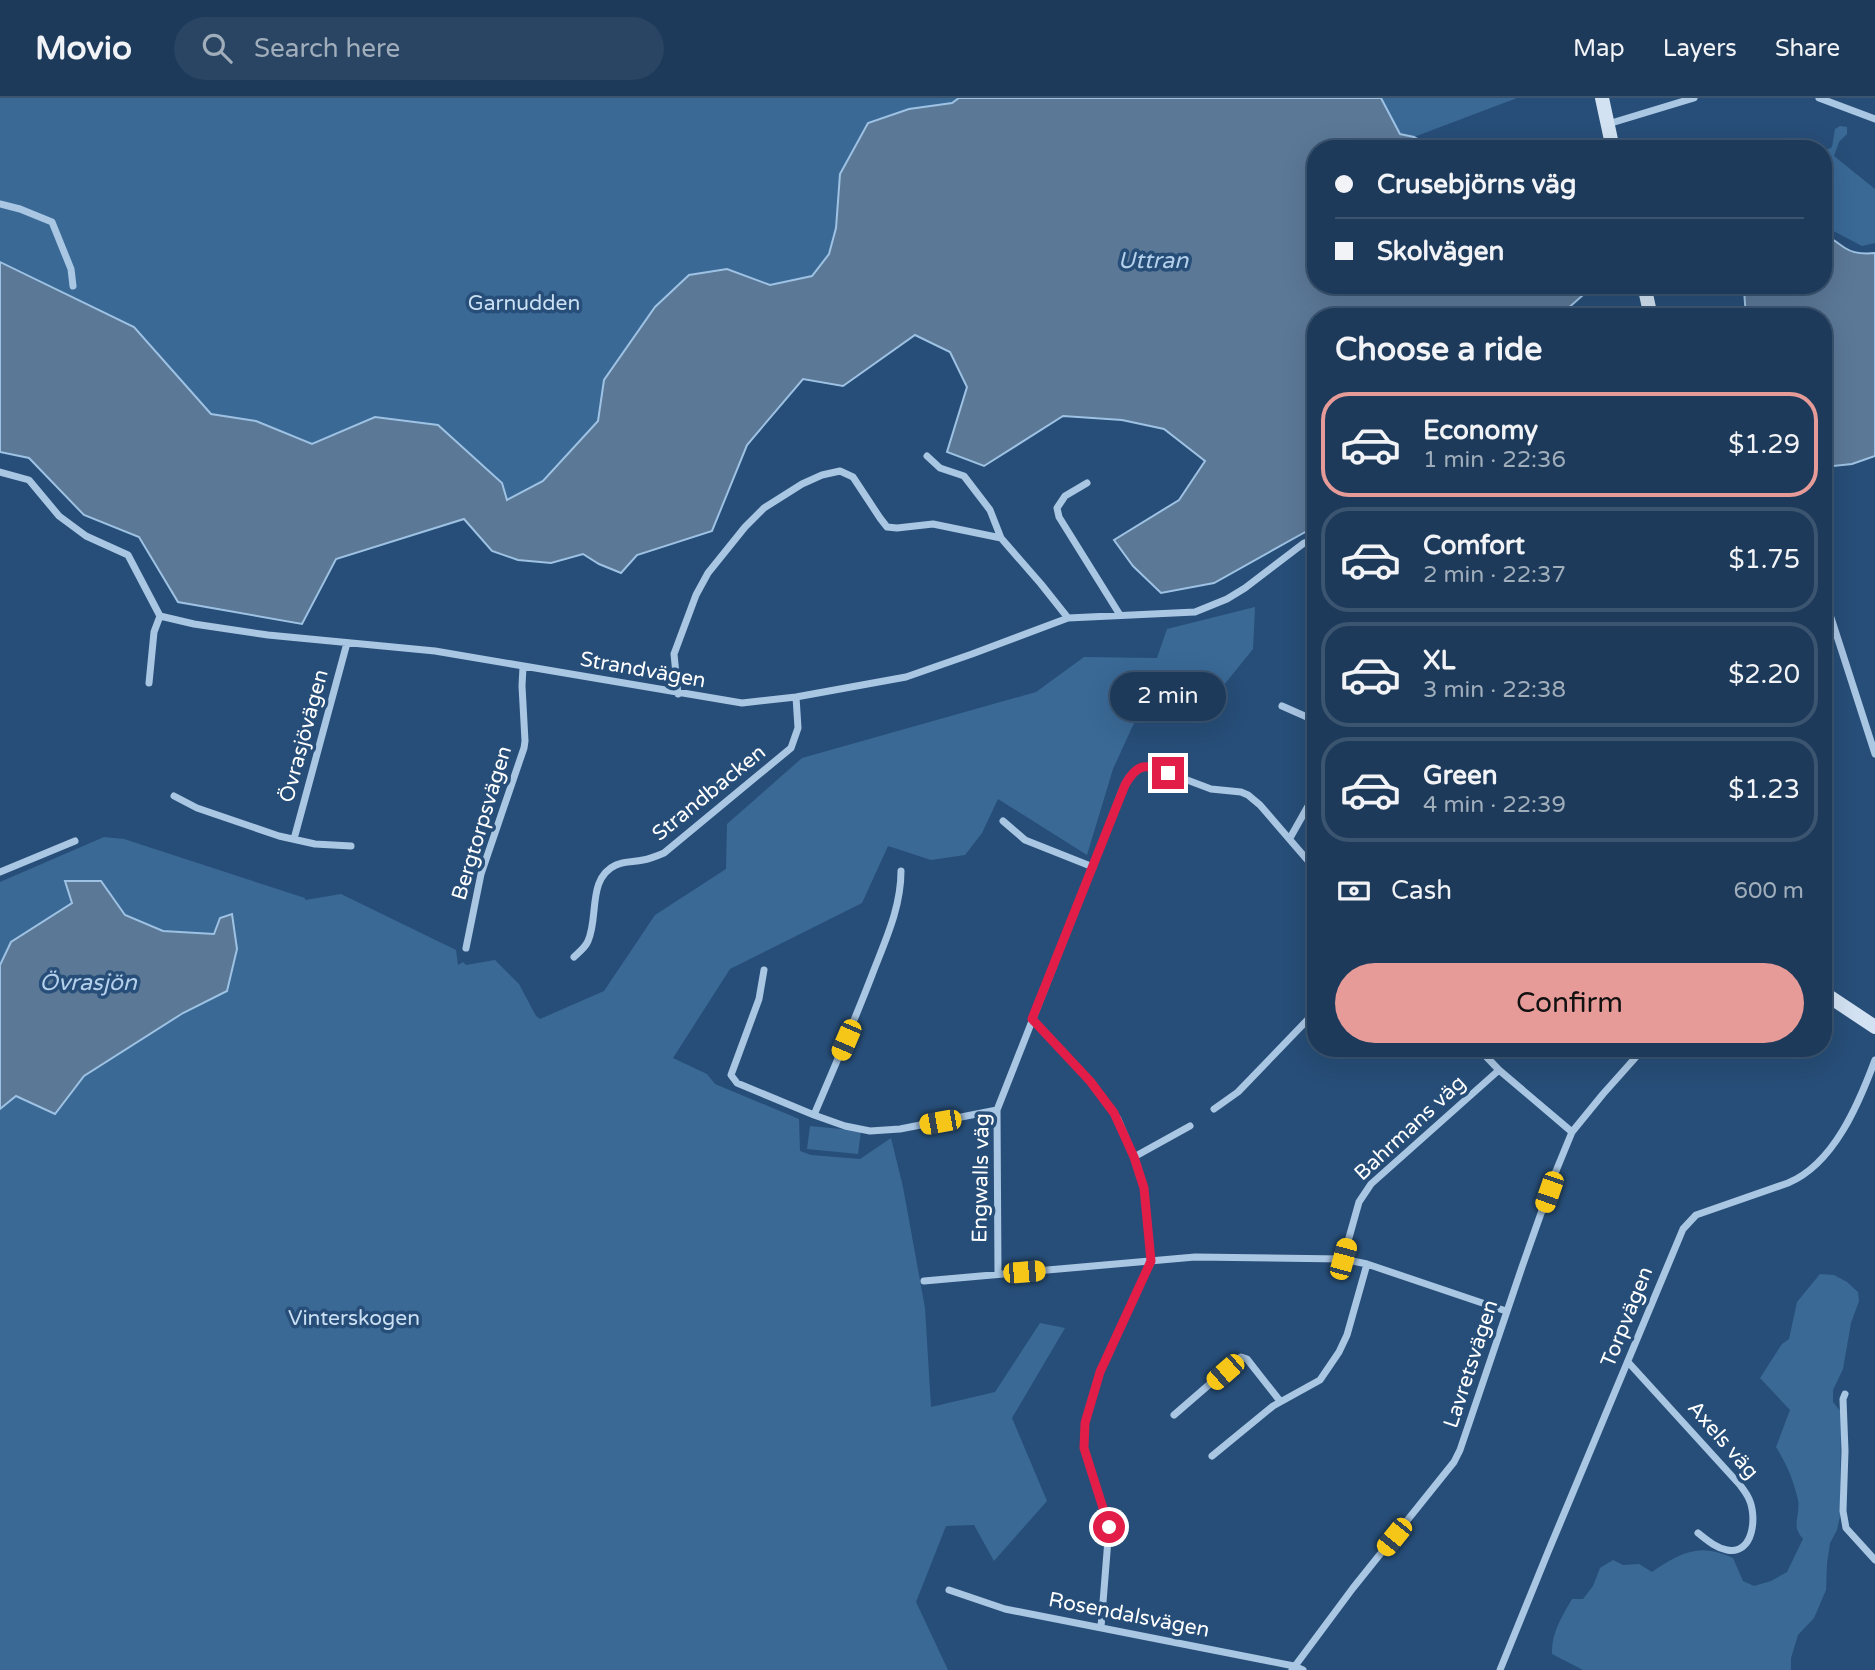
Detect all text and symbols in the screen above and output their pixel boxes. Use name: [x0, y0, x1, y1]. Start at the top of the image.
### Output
search box: [174, 17, 664, 80]
text: Movio: [35, 29, 132, 68]
icon: search: [198, 29, 236, 67]
text: Search here: [254, 33, 400, 64]
text: Map: [1573, 34, 1625, 63]
text: Layers: [1663, 34, 1737, 63]
text: Share: [1775, 34, 1840, 63]
text: Crusebjörns väg: [1377, 169, 1576, 200]
text: Skolvägen: [1377, 236, 1504, 267]
water label: Uttran: [1118, 247, 1189, 275]
park label: Garnudden: [468, 291, 580, 316]
text: Choose a ride: [1335, 331, 1542, 369]
icon: car: [1339, 413, 1402, 476]
text: Economy: [1423, 415, 1538, 446]
text: $1.29: [1728, 429, 1800, 460]
text: 1 min · 22:36: [1423, 446, 1566, 474]
icon: car: [1339, 528, 1402, 591]
text: Comfort: [1423, 530, 1525, 561]
text: $1.75: [1728, 544, 1800, 575]
text: 2 min · 22:37: [1423, 561, 1566, 589]
icon: car: [1339, 643, 1402, 706]
text: XL: [1423, 645, 1455, 676]
street label: Strandvägen: [578, 647, 708, 693]
text: $2.20: [1728, 659, 1800, 690]
street label: Övrasjövägen: [274, 667, 334, 805]
callout: 2 min: [1110, 672, 1226, 720]
text: 3 min · 22:38: [1423, 676, 1566, 704]
text: 2 min: [1137, 682, 1199, 710]
street label: Strandbacken: [647, 740, 771, 846]
street label: Bergtorpsvägen: [447, 743, 517, 903]
route end: [1152, 757, 1184, 789]
icon: car: [1339, 758, 1402, 821]
text: Green: [1423, 760, 1498, 791]
text: $1.23: [1728, 774, 1800, 805]
text: 4 min · 22:39: [1423, 791, 1566, 819]
icon: cash: [1335, 872, 1373, 910]
text: Cash: [1391, 875, 1452, 906]
text: 600 m: [1734, 877, 1804, 905]
button: Confirm: [1335, 963, 1804, 1043]
water label: Övrasjön: [39, 969, 138, 997]
car: [829, 1017, 864, 1063]
street label: Bahrmans väg: [1349, 1070, 1471, 1186]
car: [918, 1108, 963, 1136]
street label: Engwalls väg: [967, 1113, 995, 1243]
car: [1533, 1169, 1566, 1215]
car: [1328, 1236, 1359, 1282]
car: [1003, 1260, 1046, 1284]
street label: Torpvägen: [1596, 1263, 1658, 1371]
street label: Lavretsvägen: [1439, 1297, 1503, 1431]
park label: Vinterskogen: [288, 1306, 420, 1331]
car: [1203, 1350, 1248, 1394]
street label: Axels väg: [1682, 1396, 1764, 1484]
route start: [1093, 1511, 1125, 1543]
car: [1373, 1514, 1416, 1560]
street label: Rosendalsvägen: [1046, 1587, 1212, 1643]

